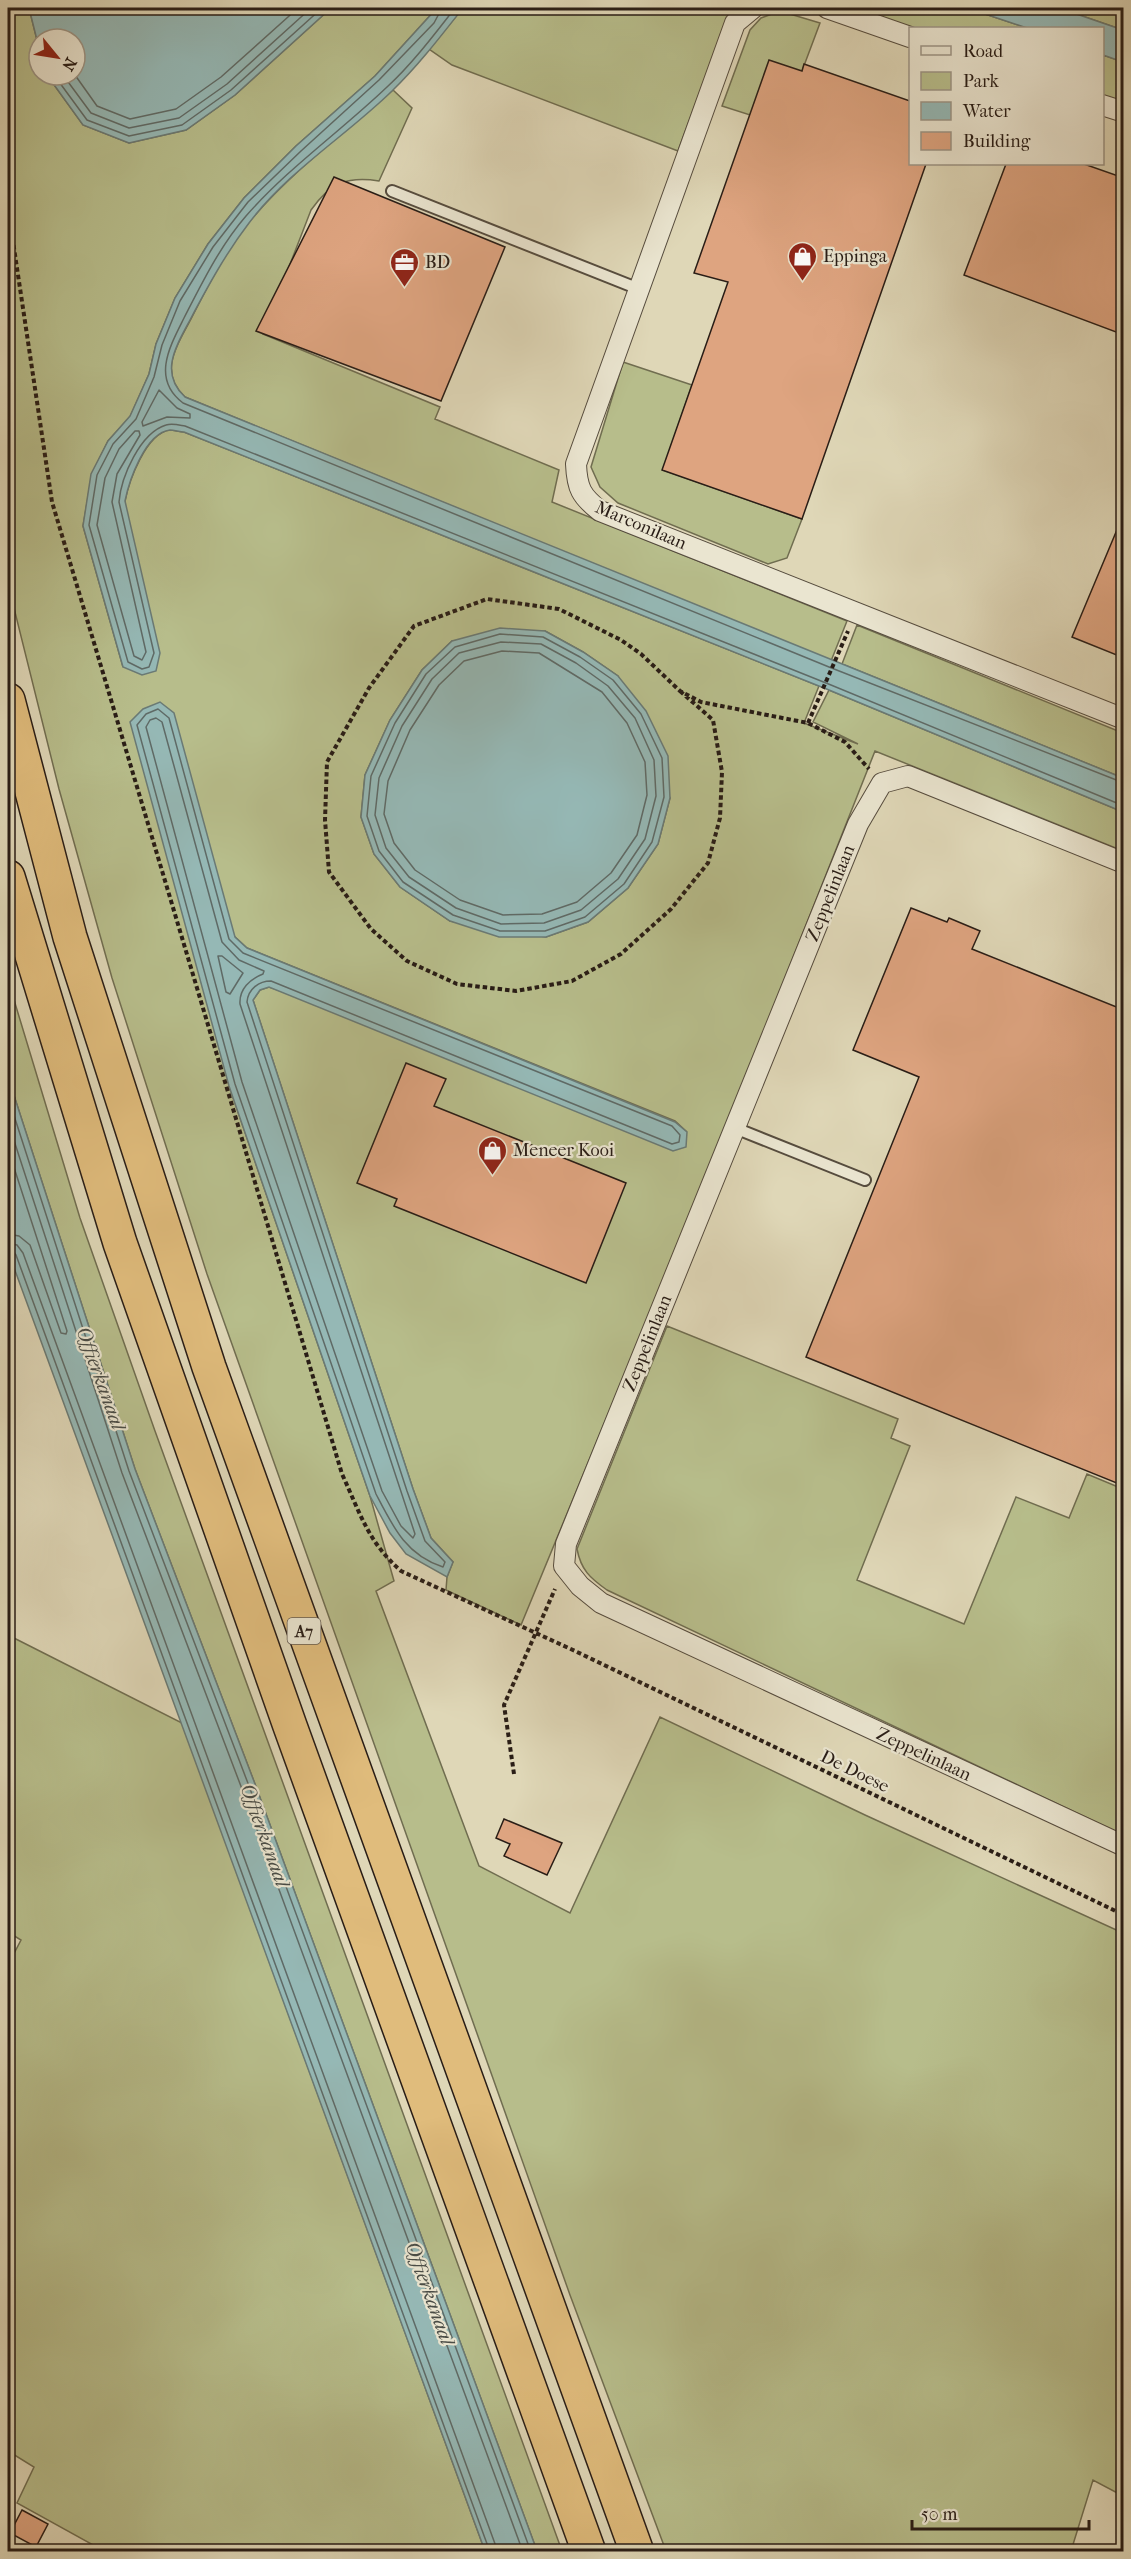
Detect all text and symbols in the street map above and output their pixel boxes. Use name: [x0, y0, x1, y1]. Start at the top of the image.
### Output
north arrow: [27, 27, 87, 87]
legend: [909, 27, 1104, 165]
text: Road: [963, 41, 1003, 62]
text: N: [58, 54, 81, 75]
text: Park: [963, 71, 1000, 92]
text: Water: [962, 101, 1011, 122]
text: Building: [963, 131, 1031, 152]
shop icon: Eppinga: [786, 240, 818, 282]
office icon: BD: [388, 246, 420, 288]
place label: Eppinga: [823, 246, 888, 267]
place label: BD: [425, 252, 450, 273]
street label: Marconilaan: [592, 497, 690, 554]
street label: Zeppelinlaan: [802, 841, 860, 945]
shop icon: Meneer Kooi: [476, 1134, 508, 1176]
place label: Meneer Kooi: [513, 1140, 615, 1161]
street label: Zeppelinlaan: [619, 1291, 677, 1395]
water label: Offierkanaal: [71, 1324, 130, 1435]
road number: A7: [288, 1618, 320, 1644]
street label: Zeppelinlaan: [873, 1723, 975, 1786]
street label: De Doese: [817, 1746, 893, 1797]
water label: Offierkanaal: [235, 1781, 294, 1892]
water label: Offierkanaal: [400, 2239, 459, 2350]
scale bar: [912, 2493, 1089, 2531]
text: 50 m: [921, 2504, 958, 2525]

